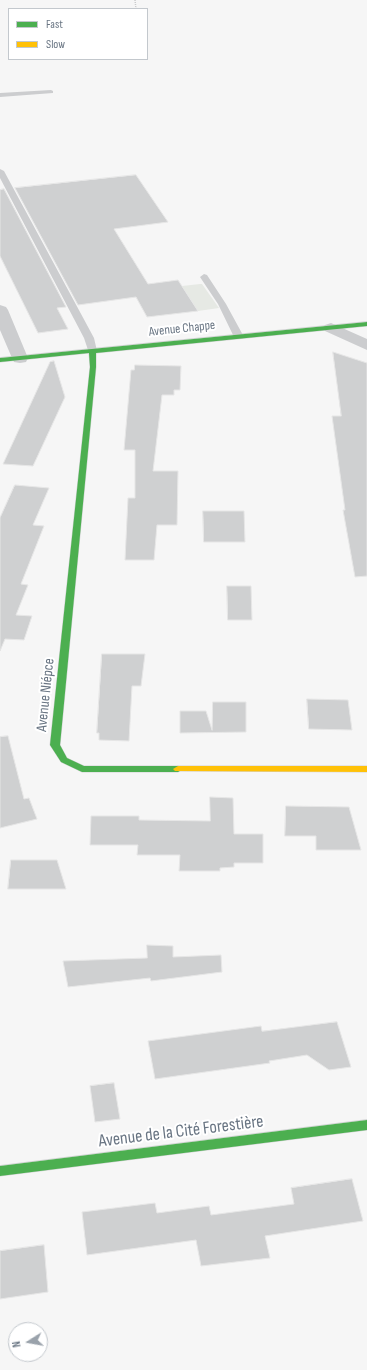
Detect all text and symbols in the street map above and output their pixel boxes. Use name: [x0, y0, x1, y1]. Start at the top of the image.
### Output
legend: [8, 8, 148, 60]
text: Fast: [46, 17, 63, 32]
text: Slow: [46, 37, 65, 52]
street label: Avenue Chappe: [148, 318, 216, 340]
street label: Avenue Niépce: [33, 657, 59, 733]
street label: Avenue de la Cité Forestière: [97, 1111, 265, 1153]
north arrow: [8, 1322, 48, 1362]
text: N: [10, 1340, 24, 1348]

